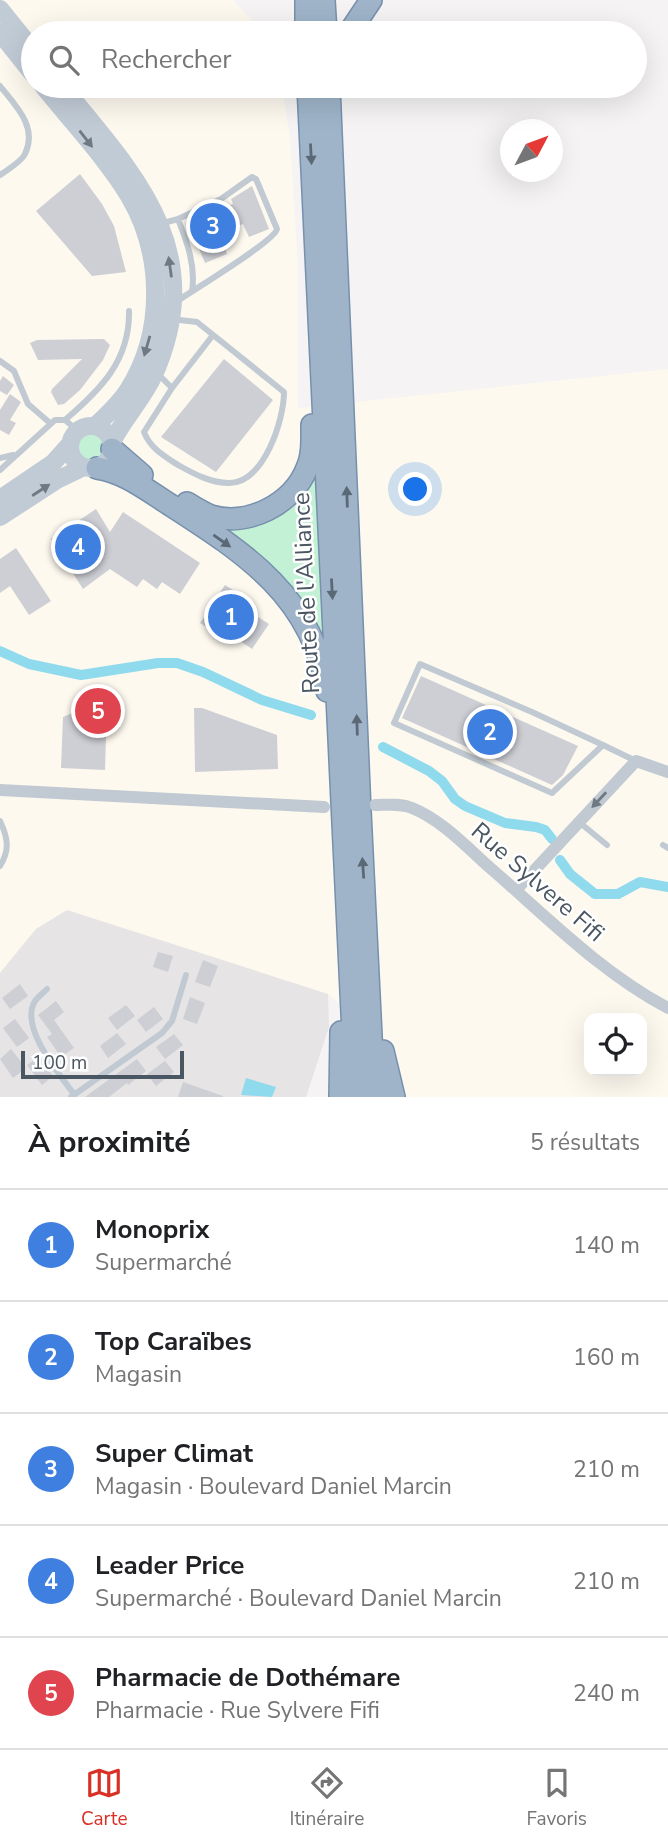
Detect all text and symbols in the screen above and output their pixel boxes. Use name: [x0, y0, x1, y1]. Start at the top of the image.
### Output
search box: [21, 21, 647, 98]
icon: search: [45, 41, 83, 79]
text: Rechercher: [101, 42, 232, 77]
north arrow: [500, 119, 563, 182]
one-way arrow: [78, 130, 93, 148]
one-way arrow: [305, 143, 316, 165]
pin: 3: [190, 200, 236, 252]
one-way arrow: [165, 255, 176, 277]
one-way arrow: [141, 336, 151, 357]
your location: [398, 472, 432, 506]
one-way arrow: [31, 484, 51, 497]
one-way arrow: [342, 486, 353, 508]
street label: Route de l'Alliance: [285, 492, 327, 694]
pin: 4: [55, 521, 101, 573]
one-way arrow: [213, 534, 231, 548]
one-way arrow: [327, 578, 338, 600]
pin: 1: [208, 591, 254, 643]
pin: 5: [75, 685, 121, 737]
pin: 2: [467, 706, 513, 758]
one-way arrow: [352, 713, 363, 735]
one-way arrow: [591, 791, 608, 808]
street label: Rue Sylvere Fifi: [465, 815, 611, 949]
one-way arrow: [358, 857, 369, 879]
map controls: [584, 1013, 647, 1076]
button: locate: [584, 1013, 647, 1076]
scale bar: [21, 1048, 184, 1080]
text: 100 m: [32, 1050, 87, 1076]
text: À proximité: [28, 1122, 190, 1163]
text: 5 résultats: [530, 1127, 640, 1158]
text: Monoprix: [95, 1212, 209, 1247]
text: 1: [44, 1230, 58, 1261]
text: 140 m: [573, 1230, 640, 1261]
text: Supermarché: [95, 1247, 232, 1278]
text: Top Caraïbes: [95, 1324, 252, 1359]
text: 2: [44, 1342, 58, 1373]
text: 160 m: [573, 1342, 640, 1373]
text: Magasin: [95, 1359, 182, 1390]
text: Super Climat: [95, 1436, 253, 1471]
text: 3: [44, 1454, 58, 1485]
text: 210 m: [573, 1454, 640, 1485]
text: Magasin · Boulevard Daniel Marcin: [95, 1471, 452, 1502]
text: Leader Price: [95, 1548, 244, 1583]
text: 4: [44, 1566, 58, 1597]
text: 210 m: [573, 1566, 640, 1597]
text: Supermarché · Boulevard Daniel Marcin: [95, 1583, 502, 1614]
text: Pharmacie de Dothémare: [95, 1660, 400, 1695]
text: 5: [44, 1678, 58, 1709]
text: 240 m: [573, 1678, 640, 1709]
text: Pharmacie · Rue Sylvere Fifi: [95, 1695, 380, 1726]
tab: Carte: [81, 1764, 128, 1832]
tab: Itinéraire: [290, 1764, 364, 1832]
tab: Favoris: [526, 1764, 587, 1832]

